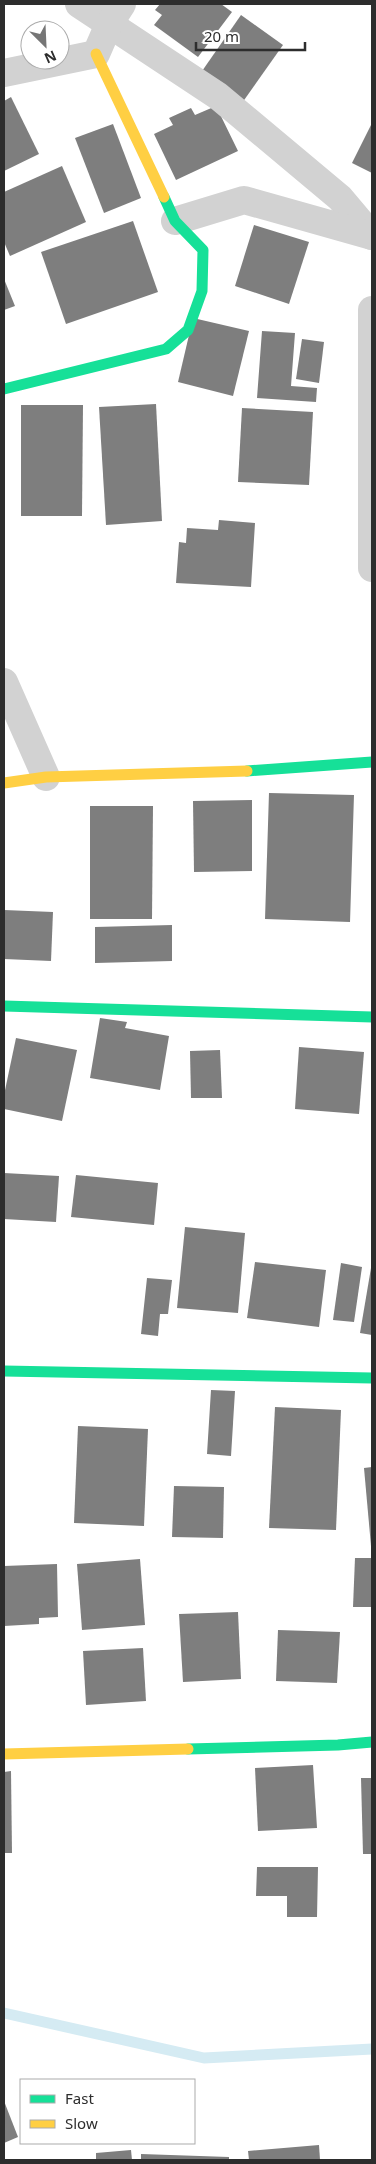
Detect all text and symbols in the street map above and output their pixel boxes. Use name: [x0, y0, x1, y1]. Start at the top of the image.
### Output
north arrow: [20, 20, 70, 70]
scale bar: [196, 20, 305, 52]
text: 20 m: [204, 26, 239, 46]
text: N: [41, 46, 60, 68]
legend: [20, 2079, 195, 2144]
text: Fast: [65, 2088, 94, 2108]
text: Slow: [65, 2113, 98, 2133]

